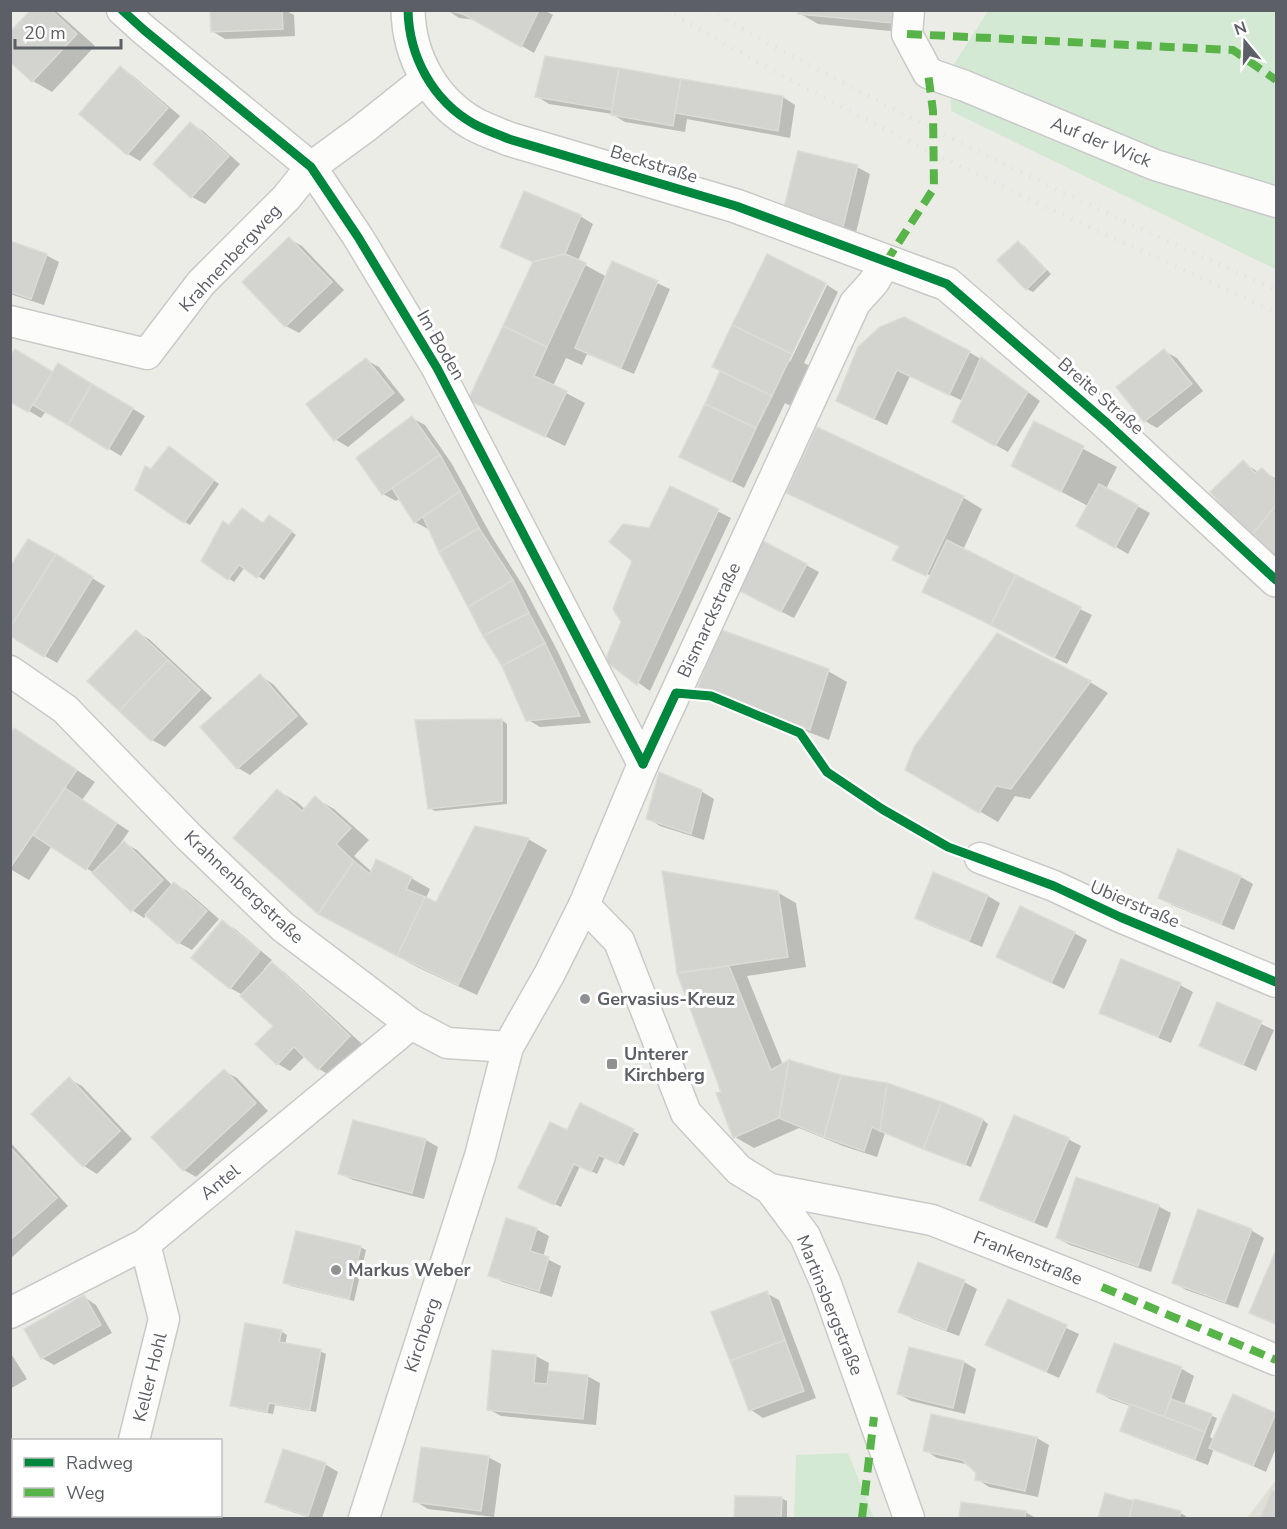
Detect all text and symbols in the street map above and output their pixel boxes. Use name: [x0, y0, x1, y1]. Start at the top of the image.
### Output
scale bar: [15, 12, 122, 50]
north arrow: [1215, 12, 1275, 72]
text: N: [1231, 16, 1250, 41]
text: 20 m: [24, 21, 66, 45]
street label: Auf der Wick: [1047, 111, 1156, 173]
street label: Beckstraße: [607, 139, 701, 189]
street label: Krahnenbergweg: [174, 199, 286, 317]
street label: Im Boden: [411, 306, 471, 384]
street label: Breite Straße: [1053, 352, 1149, 440]
street label: Bismarckstraße: [672, 558, 746, 682]
street label: Krahnenbergstraße: [179, 825, 309, 949]
street label: Ubierstraße: [1087, 874, 1183, 934]
place label: Gervasius-Kreuz: [597, 987, 735, 1011]
marker: Gervasius-Kreuz: [578, 992, 592, 1006]
place label: Unterer Kirchberg: [624, 1042, 705, 1087]
marker: Unterer Kirchberg: [605, 1057, 619, 1071]
street label: Antel: [195, 1158, 245, 1205]
street label: Frankenstraße: [970, 1225, 1086, 1291]
street label: Martinsbergstraße: [791, 1231, 869, 1379]
place label: Markus Weber: [348, 1258, 471, 1282]
marker: Markus Weber: [329, 1263, 343, 1277]
street label: Kirchberg: [399, 1295, 445, 1375]
street label: Keller Hohl: [127, 1329, 173, 1424]
legend: [12, 1439, 222, 1517]
text: Radweg: [66, 1451, 133, 1475]
text: Weg: [66, 1481, 105, 1505]

